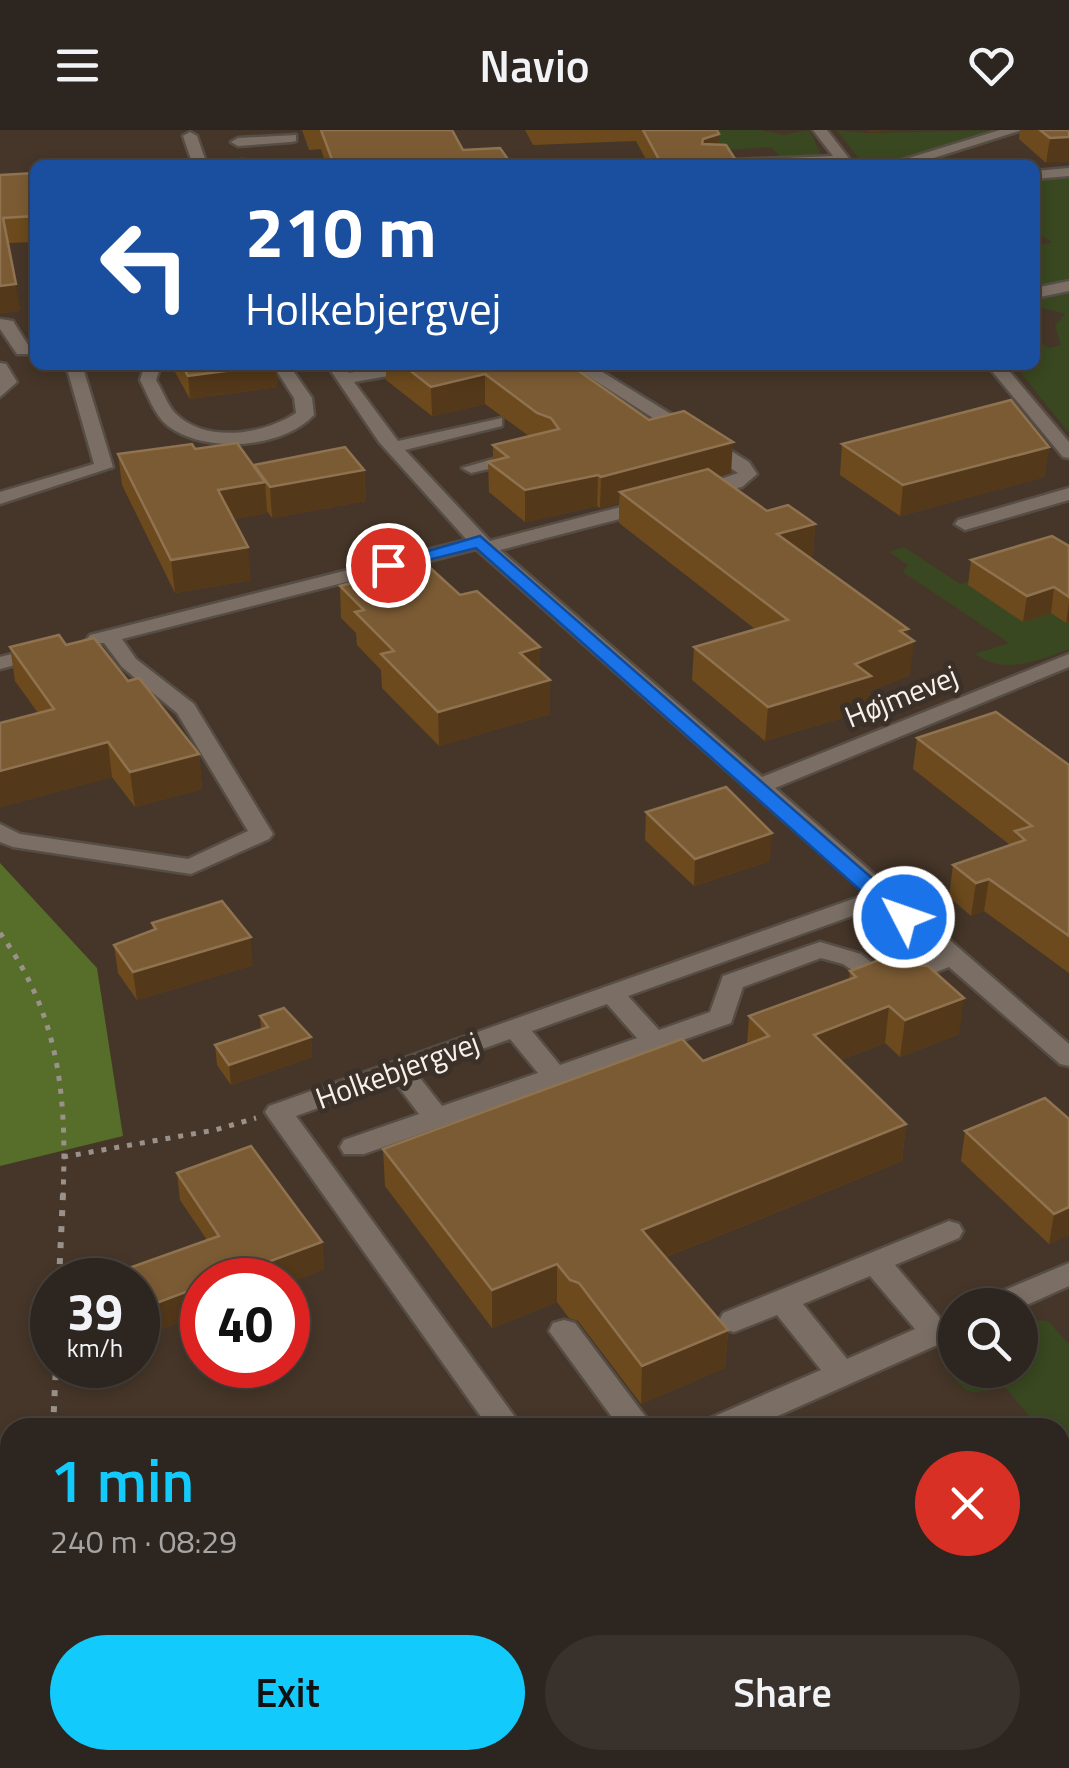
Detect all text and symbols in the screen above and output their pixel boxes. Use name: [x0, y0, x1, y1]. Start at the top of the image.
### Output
text: Navio: [479, 31, 590, 99]
icon: menu: [50, 38, 105, 93]
icon: heart: [964, 38, 1019, 93]
text: 210 m: [245, 178, 437, 284]
icon: left: [80, 200, 210, 330]
text: Holkebjergvej: [245, 274, 501, 342]
pin: [346, 523, 431, 608]
icon: arrive: [361, 538, 416, 593]
street label: Højmevej: [837, 652, 965, 740]
position arrow: [852, 865, 956, 969]
street label: Holkebjergvej: [309, 1019, 485, 1121]
speed limit sign: 40: [180, 1258, 310, 1388]
text: 39: [67, 1273, 123, 1349]
map controls: [938, 1288, 1038, 1388]
button: search: [938, 1288, 1038, 1388]
text: km/h: [67, 1329, 123, 1367]
text: 1 min: [50, 1434, 194, 1525]
button: close: [915, 1451, 1020, 1556]
text: 240 m · 08:29: [50, 1517, 237, 1565]
button: Exit: [50, 1635, 525, 1750]
button: Share: [545, 1635, 1020, 1750]

